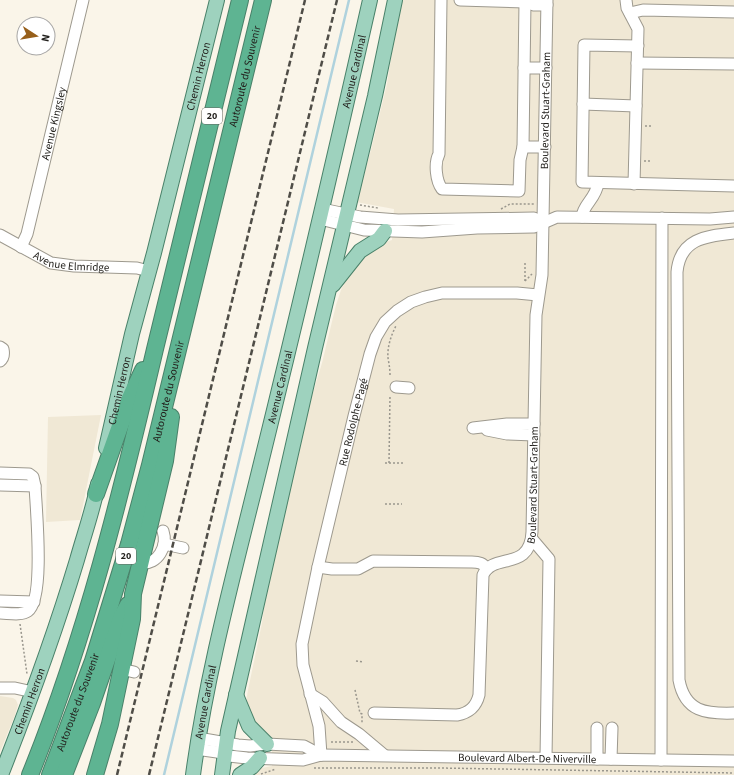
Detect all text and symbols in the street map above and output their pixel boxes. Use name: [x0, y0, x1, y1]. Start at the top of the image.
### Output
north arrow: [16, 16, 56, 56]
street label: Autoroute du Souvenir: [225, 24, 264, 128]
text: N: [37, 33, 53, 43]
street label: Avenue Cardinal: [338, 33, 369, 110]
street label: Chemin Herron: [182, 40, 214, 112]
street label: Boulevard Stuart-Graham: [536, 52, 554, 169]
street label: Avenue Kingsley: [37, 85, 69, 162]
road number: 20: [202, 108, 222, 124]
street label: Avenue Elmridge: [31, 247, 110, 275]
street label: Autoroute du Souvenir: [148, 339, 188, 443]
street label: Avenue Cardinal: [264, 348, 296, 425]
street label: Chemin Herron: [104, 355, 134, 426]
street label: Rue Rodolphe-Pagé: [335, 376, 371, 467]
street label: Boulevard Stuart-Graham: [523, 426, 541, 545]
road number: 20: [116, 548, 136, 564]
street label: Autoroute du Souvenir: [52, 651, 103, 753]
street label: Avenue Cardinal: [191, 664, 220, 740]
street label: Chemin Herron: [10, 666, 48, 737]
street label: Boulevard Albert-De Niverville: [458, 749, 597, 767]

